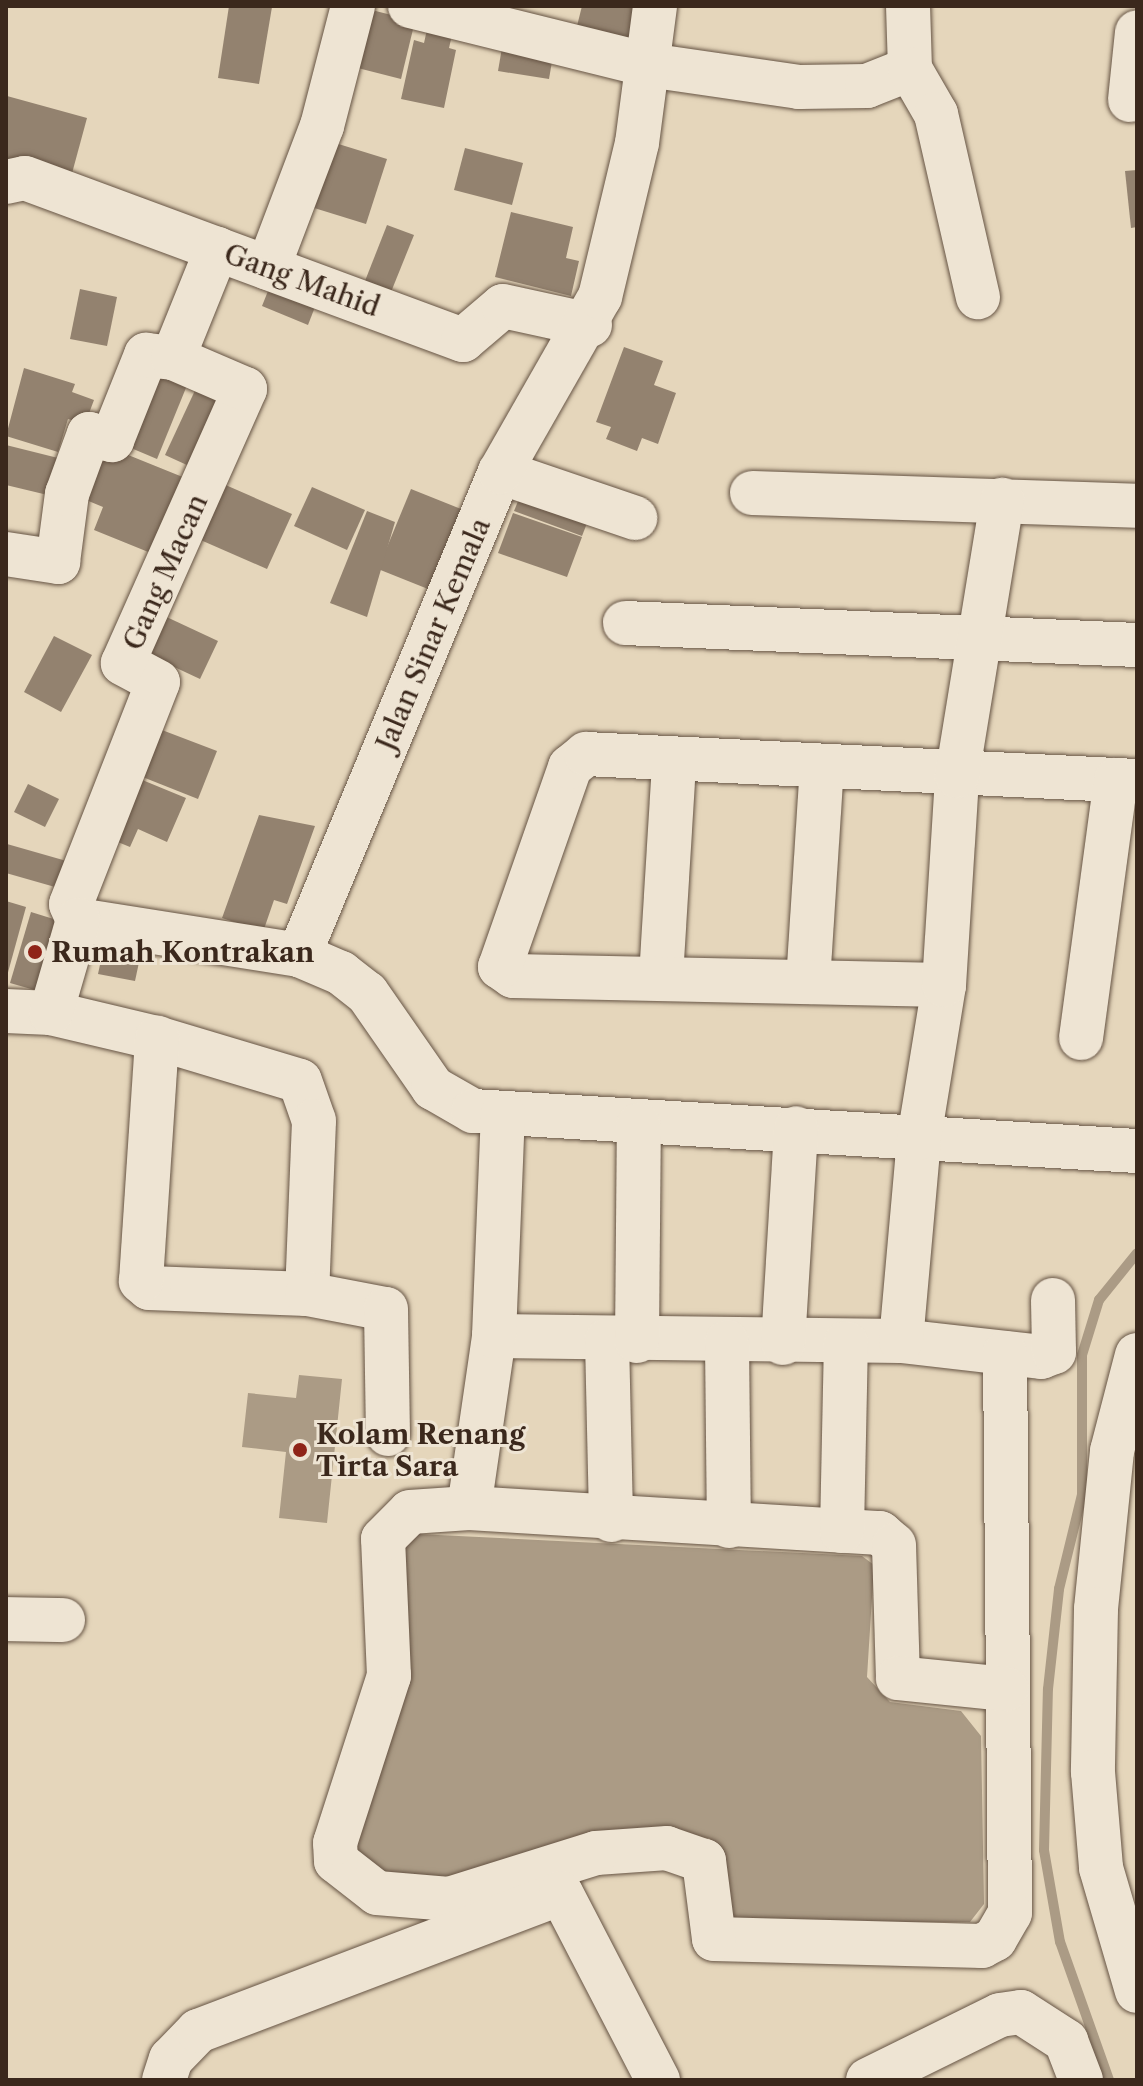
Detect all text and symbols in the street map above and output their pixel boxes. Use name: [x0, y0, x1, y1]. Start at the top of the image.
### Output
street label: Gang Mahid: [220, 236, 384, 324]
street label: Gang Macan: [116, 489, 214, 655]
street label: Jalan Sinar Kemala: [369, 512, 497, 756]
place label: Rumah Kontrakan: [51, 935, 314, 969]
marker: Rumah Kontrakan: [26, 943, 44, 961]
place label: Kolam Renang Tirta Sara: [316, 1417, 525, 1483]
marker: Kolam Renang Tirta Sara: [291, 1441, 309, 1459]

